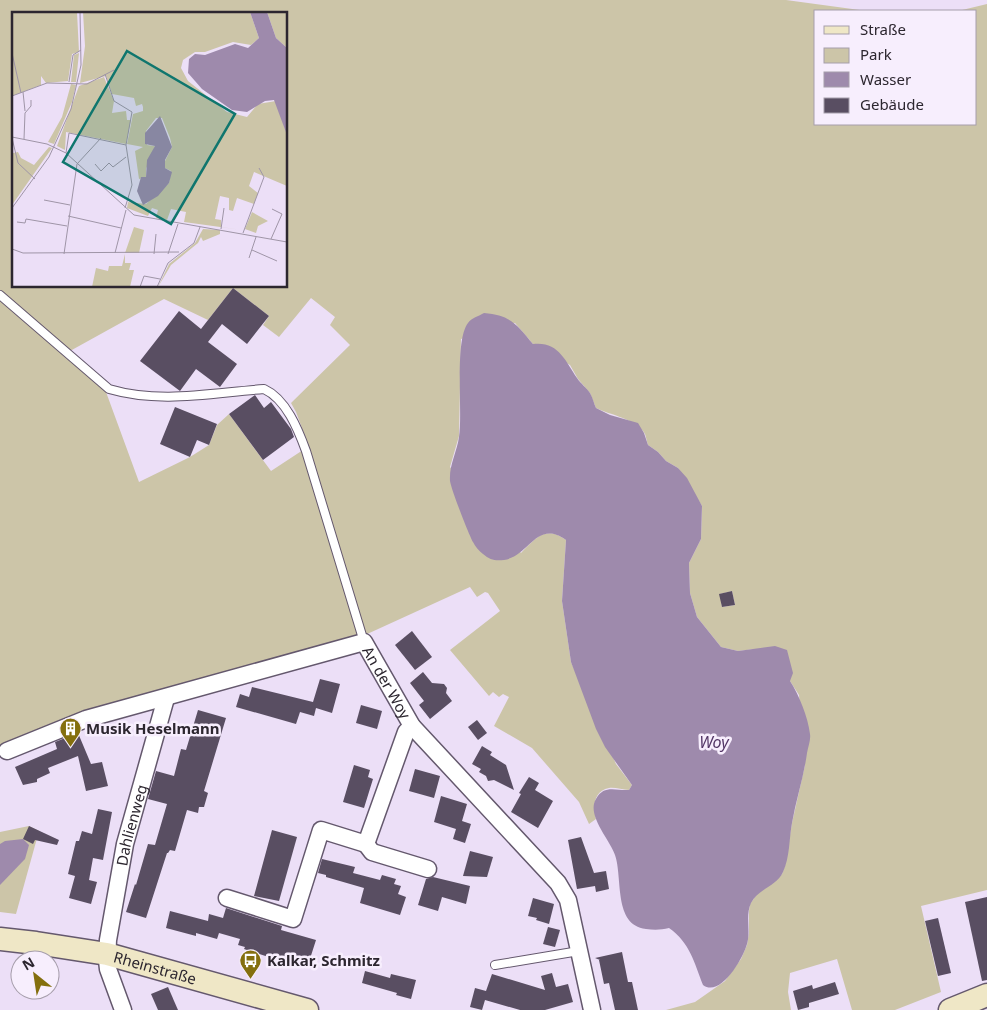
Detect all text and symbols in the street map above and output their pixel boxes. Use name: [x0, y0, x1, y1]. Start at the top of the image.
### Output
legend: [814, 10, 977, 125]
inset map: [12, 12, 288, 288]
text: Straße: [860, 19, 906, 39]
text: Park: [860, 44, 892, 64]
text: Wasser: [860, 69, 911, 89]
text: Gebäude: [860, 94, 924, 114]
street label: An der Woy: [358, 642, 416, 722]
building icon: Musik Heselmann: [58, 716, 82, 747]
place label: Musik Heselmann: [86, 718, 220, 738]
water label: Woy: [699, 731, 730, 753]
street label: Dahlienweg: [111, 782, 151, 867]
street label: Rheinstraße: [111, 946, 199, 989]
bus stop icon: Kalkar, Schmitz: [239, 948, 263, 979]
north arrow: [10, 950, 60, 1000]
place label: Kalkar, Schmitz: [267, 950, 380, 970]
text: N: [19, 952, 38, 974]

